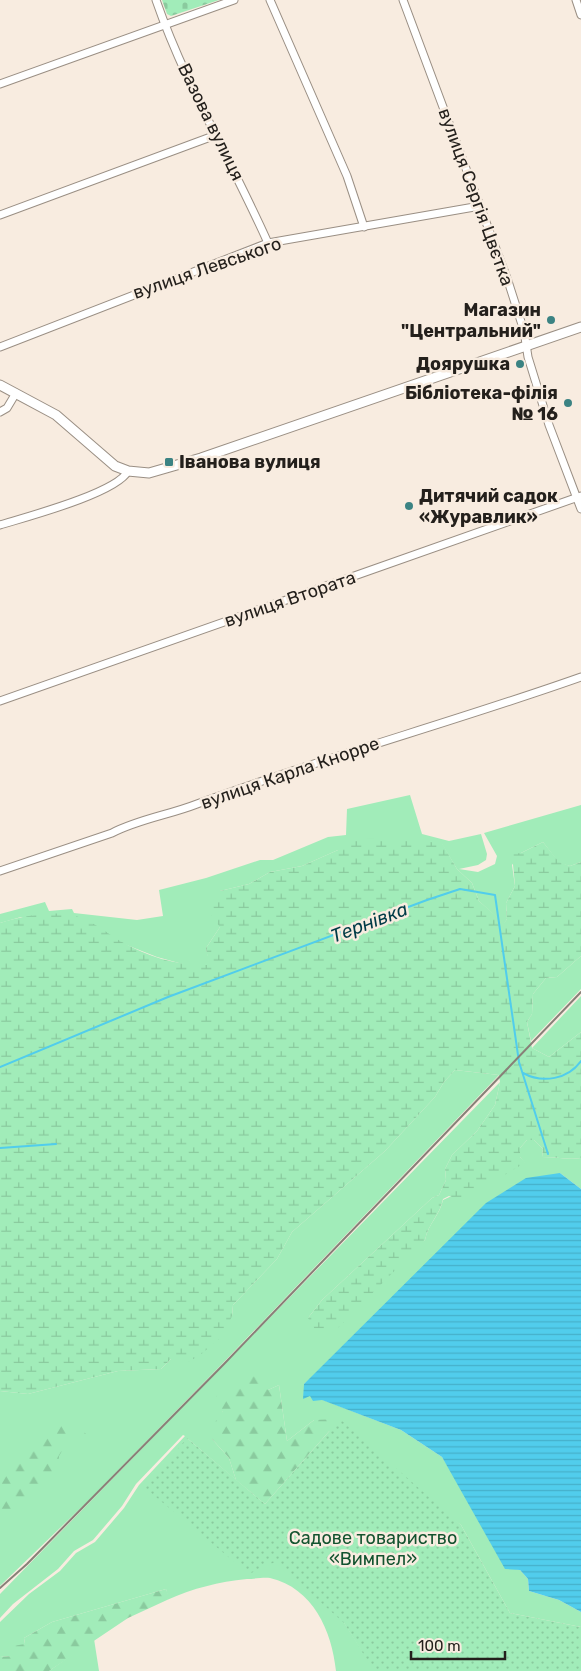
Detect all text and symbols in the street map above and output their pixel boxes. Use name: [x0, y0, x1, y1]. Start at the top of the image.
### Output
street label: Вазова вулиця: [173, 60, 249, 184]
street label: вулиця Сергія Цвєтка: [434, 105, 518, 289]
street label: вулиця Левського: [130, 232, 284, 304]
place label: Магазин "Центральний": [401, 299, 541, 342]
marker: Магазин "Центральний": [545, 314, 557, 326]
place label: Доярушка: [416, 353, 510, 375]
marker: Доярушка: [514, 358, 526, 370]
place label: Бібліотека-філія № 16: [405, 382, 558, 425]
marker: Бібліотека-філія № 16: [562, 397, 574, 409]
place label: Іванова вулиця: [179, 451, 321, 473]
marker: Іванова вулиця: [163, 456, 175, 468]
place label: Дитячий садок «Журавлик»: [419, 485, 558, 528]
marker: Дитячий садок «Журавлик»: [403, 500, 415, 512]
street label: вулиця Втората: [221, 566, 359, 632]
street label: вулиця Карла Кнорре: [198, 732, 382, 814]
water label: Тернівка: [327, 897, 411, 948]
park label: Садове товариство «Вимпел»: [289, 1527, 457, 1570]
scale bar: [411, 1628, 505, 1660]
text: 100 m: [418, 1637, 460, 1655]

